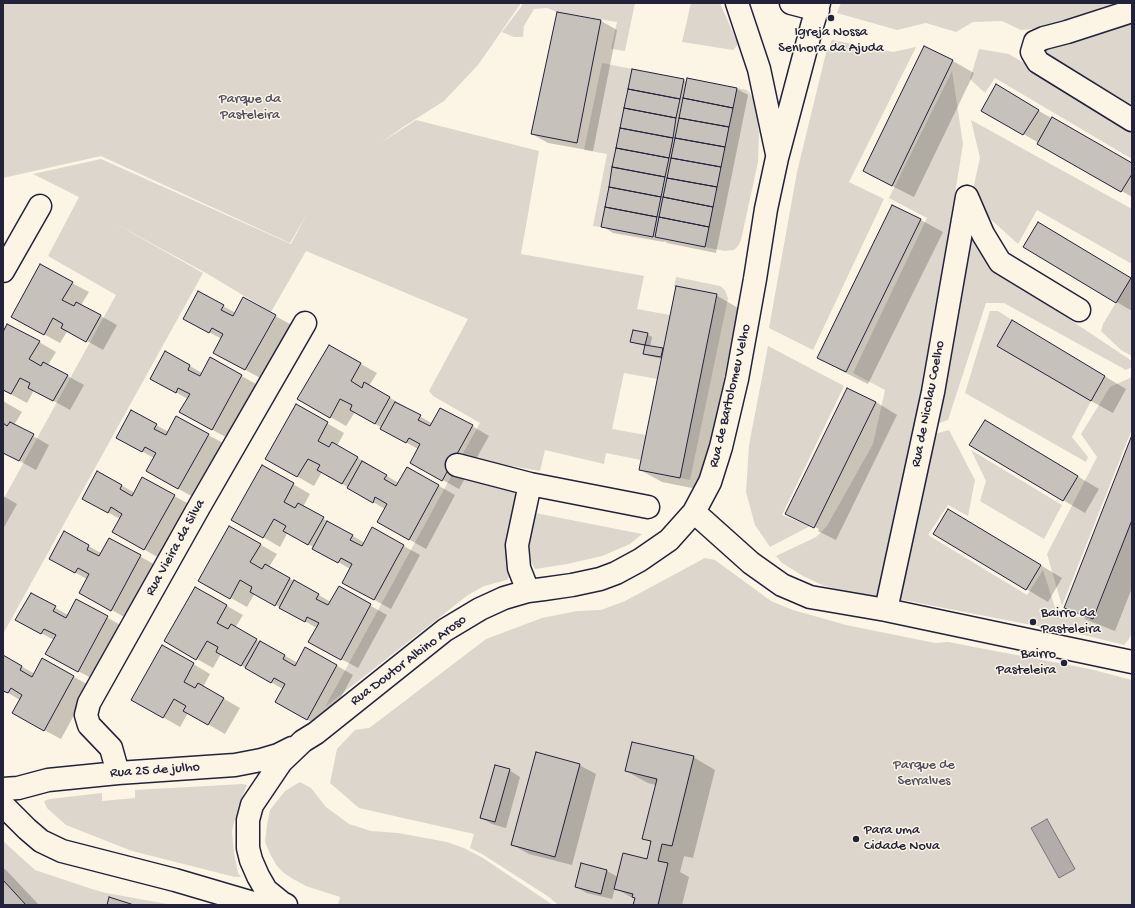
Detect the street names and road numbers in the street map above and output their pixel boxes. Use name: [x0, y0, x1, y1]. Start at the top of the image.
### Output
street label: Rua de Bartolomeu Velho: [706, 323, 756, 469]
street label: Rua de Nicolau Coelho: [908, 339, 950, 469]
street label: Rua Vieira da Silva: [142, 497, 210, 599]
street label: Rua Doutor Albino Aroso: [348, 612, 470, 710]
street label: Rua 25 de julho: [110, 759, 200, 783]

